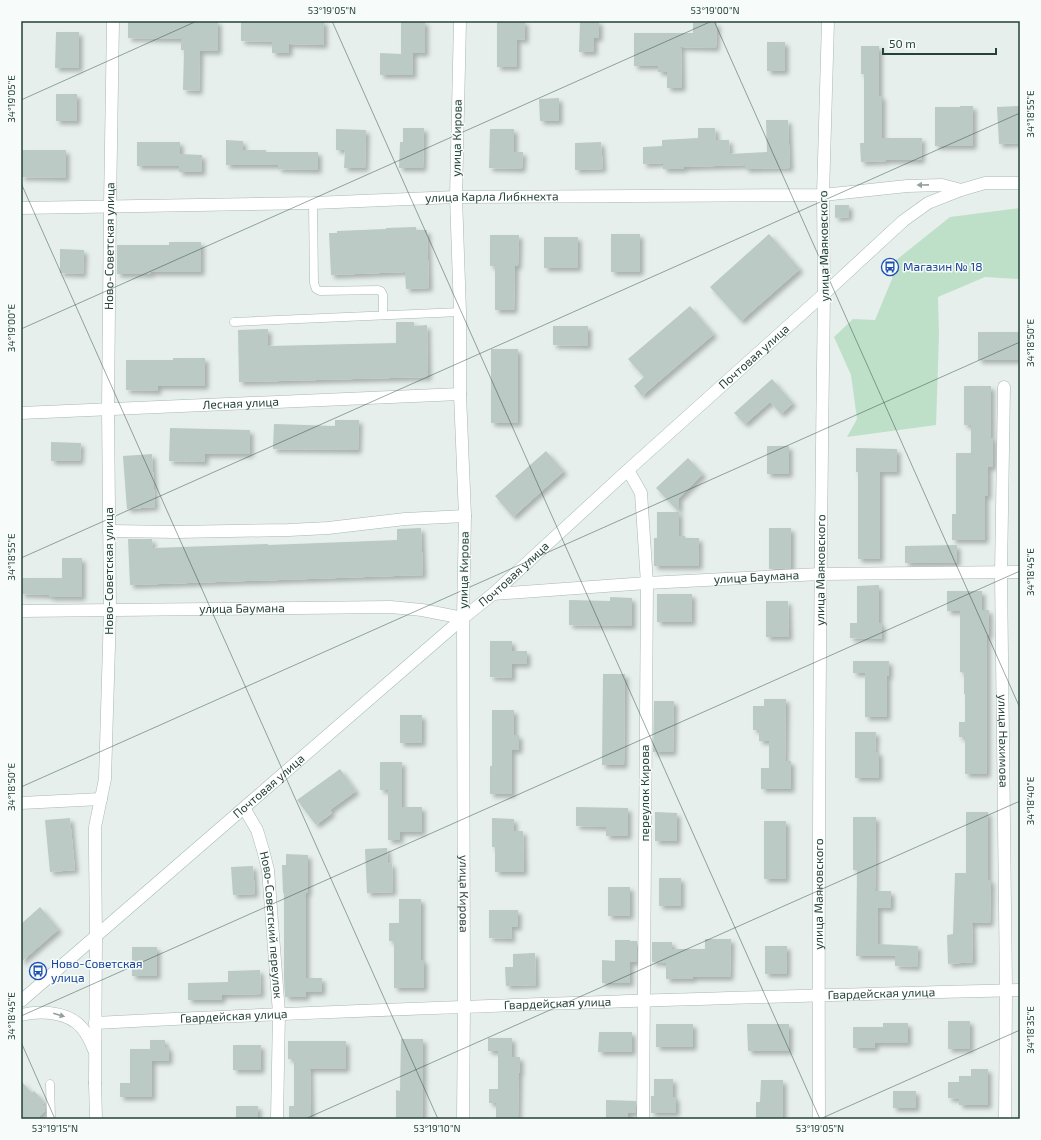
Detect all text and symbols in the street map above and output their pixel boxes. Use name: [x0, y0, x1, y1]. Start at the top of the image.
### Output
text: 53°19'05"N: [308, 4, 356, 16]
text: 53°19'00"N: [691, 4, 739, 16]
scale bar: [883, 30, 996, 56]
text: 50 m: [889, 36, 916, 50]
text: 34°19'05"E: [5, 75, 17, 123]
text: 34°18'55"E: [1024, 90, 1036, 138]
street label: улица Кирова: [448, 99, 465, 177]
street label: Ново-Советская улица: [101, 182, 117, 310]
one-way arrow: [916, 182, 929, 188]
street label: улица Карла Либкнехта: [425, 188, 559, 205]
street label: улица Маяковского: [815, 190, 832, 302]
bus stop icon: Магазин № 18: [880, 257, 900, 277]
place label: Магазин № 18: [903, 259, 983, 273]
text: 34°19'00"E: [5, 303, 17, 352]
text: 34°18'50"E: [1024, 319, 1036, 367]
street label: Почтовая улица: [715, 321, 792, 391]
street label: Лесная улица: [202, 394, 279, 411]
street label: Ново-Советская улица: [101, 507, 116, 635]
street label: улица Маяковского: [812, 514, 827, 626]
street label: улица Кирова: [455, 531, 472, 609]
text: 34°18'55"E: [5, 533, 17, 581]
street label: Почтовая улица: [475, 538, 551, 609]
text: 34°18'45"E: [1024, 548, 1036, 596]
street label: улица Баумана: [713, 567, 800, 587]
street label: улица Баумана: [199, 600, 285, 616]
street label: улица Нахимова: [995, 694, 1012, 788]
street label: переулок Кирова: [637, 745, 652, 841]
street label: Почтовая улица: [230, 751, 307, 820]
text: 34°18'50"E: [5, 763, 17, 811]
text: 34°18'40"E: [1024, 776, 1036, 825]
street label: улица Маяковского: [811, 838, 826, 950]
street label: Ново-Советский переулок: [258, 850, 286, 1000]
street label: улица Кирова: [457, 855, 472, 933]
place label: Ново-Советская улица: [51, 956, 142, 985]
bus stop icon: Ново-Советская улица: [28, 961, 48, 981]
street label: Гвардейская улица: [827, 984, 935, 1001]
text: 34°18'45"E: [5, 992, 17, 1040]
street label: Гвардейская улица: [504, 994, 612, 1011]
street label: Гвардейская улица: [180, 1006, 288, 1025]
text: 34°18'35"E: [1024, 1006, 1036, 1054]
one-way arrow: [54, 1012, 66, 1018]
text: 53°19'15"N: [32, 1122, 78, 1134]
text: 53°19'10"N: [414, 1122, 460, 1134]
text: 53°19'05"N: [796, 1122, 844, 1134]

